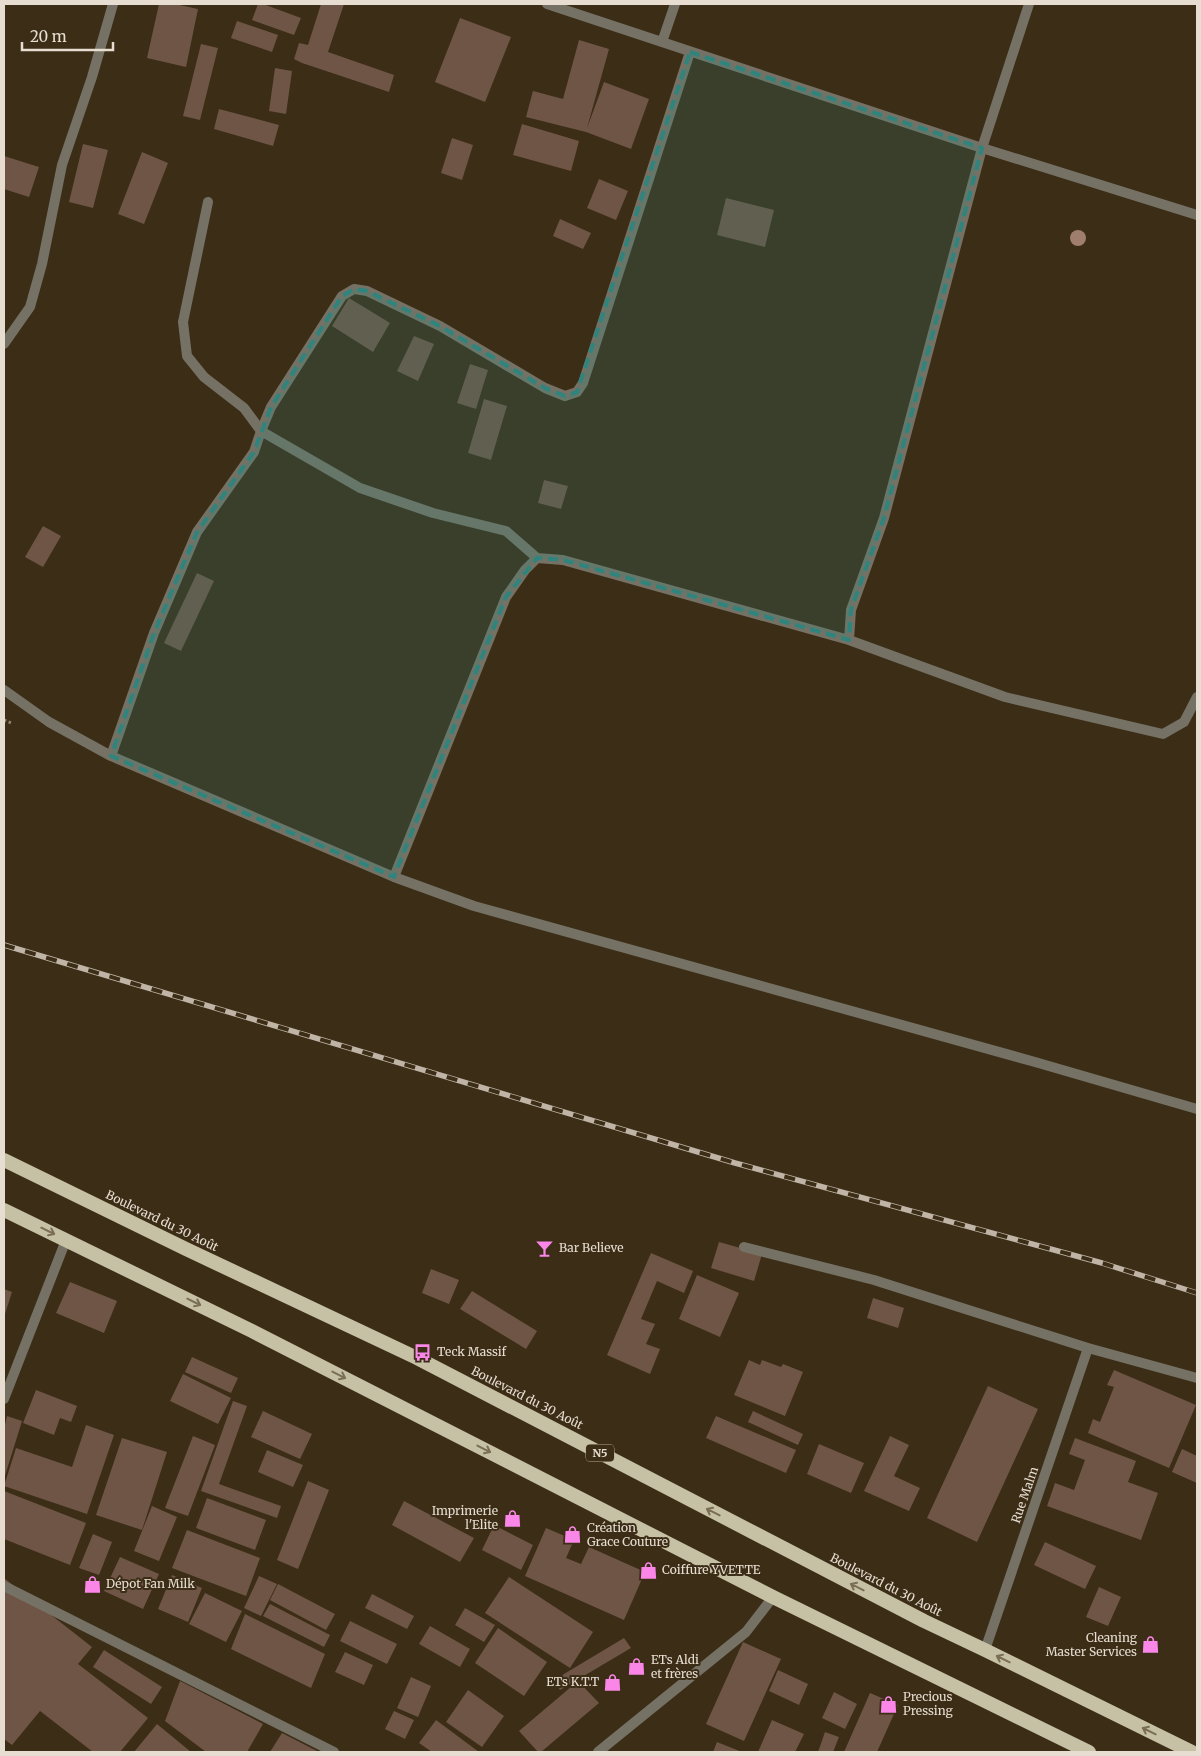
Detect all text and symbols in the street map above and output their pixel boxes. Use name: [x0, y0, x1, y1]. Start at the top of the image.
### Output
scale bar: [22, 20, 114, 52]
text: 20 m: [30, 27, 67, 46]
street label: Boulevard du 30 Août: [103, 1187, 221, 1255]
one-way arrow: [40, 1226, 55, 1236]
bar icon: Bar Believe: [535, 1238, 555, 1258]
place label: Bar Believe: [559, 1240, 624, 1255]
one-way arrow: [186, 1298, 201, 1308]
bus stop icon: Teck Massif: [413, 1342, 433, 1362]
place label: Teck Massif: [437, 1344, 507, 1359]
street label: Boulevard du 30 Août: [469, 1363, 586, 1432]
one-way arrow: [331, 1371, 346, 1380]
one-way arrow: [476, 1444, 491, 1454]
road number: N5: [586, 1445, 614, 1462]
street label: Rue Malm: [1008, 1465, 1041, 1525]
place label: Imprimerie l'Elite: [432, 1503, 498, 1532]
one-way arrow: [706, 1507, 721, 1516]
shop icon: Imprimerie l'Elite: [502, 1508, 522, 1528]
place label: Création Grace Couture: [587, 1520, 668, 1549]
shop icon: Création Grace Couture: [563, 1525, 583, 1545]
street label: Boulevard du 30 Août: [828, 1550, 945, 1619]
shop icon: Coiffure YVETTE: [638, 1560, 658, 1580]
place label: Coiffure YVETTE: [662, 1562, 761, 1577]
shop icon: Dépot Fan Milk: [82, 1574, 102, 1594]
place label: Dépot Fan Milk: [106, 1576, 195, 1591]
one-way arrow: [850, 1582, 865, 1592]
place label: Cleaning Master Services: [1046, 1630, 1138, 1659]
shop icon: Cleaning Master Services: [1141, 1635, 1161, 1655]
place label: ETs Aldi et frères: [651, 1652, 699, 1681]
one-way arrow: [996, 1653, 1011, 1663]
shop icon: ETs Aldi et frères: [627, 1657, 647, 1677]
shop icon: ETs K.T.T: [603, 1672, 623, 1692]
place label: ETs K.T.T: [546, 1674, 600, 1689]
place label: Precious Pressing: [903, 1689, 953, 1718]
shop icon: Precious Pressing: [879, 1694, 899, 1714]
one-way arrow: [1142, 1726, 1157, 1735]

